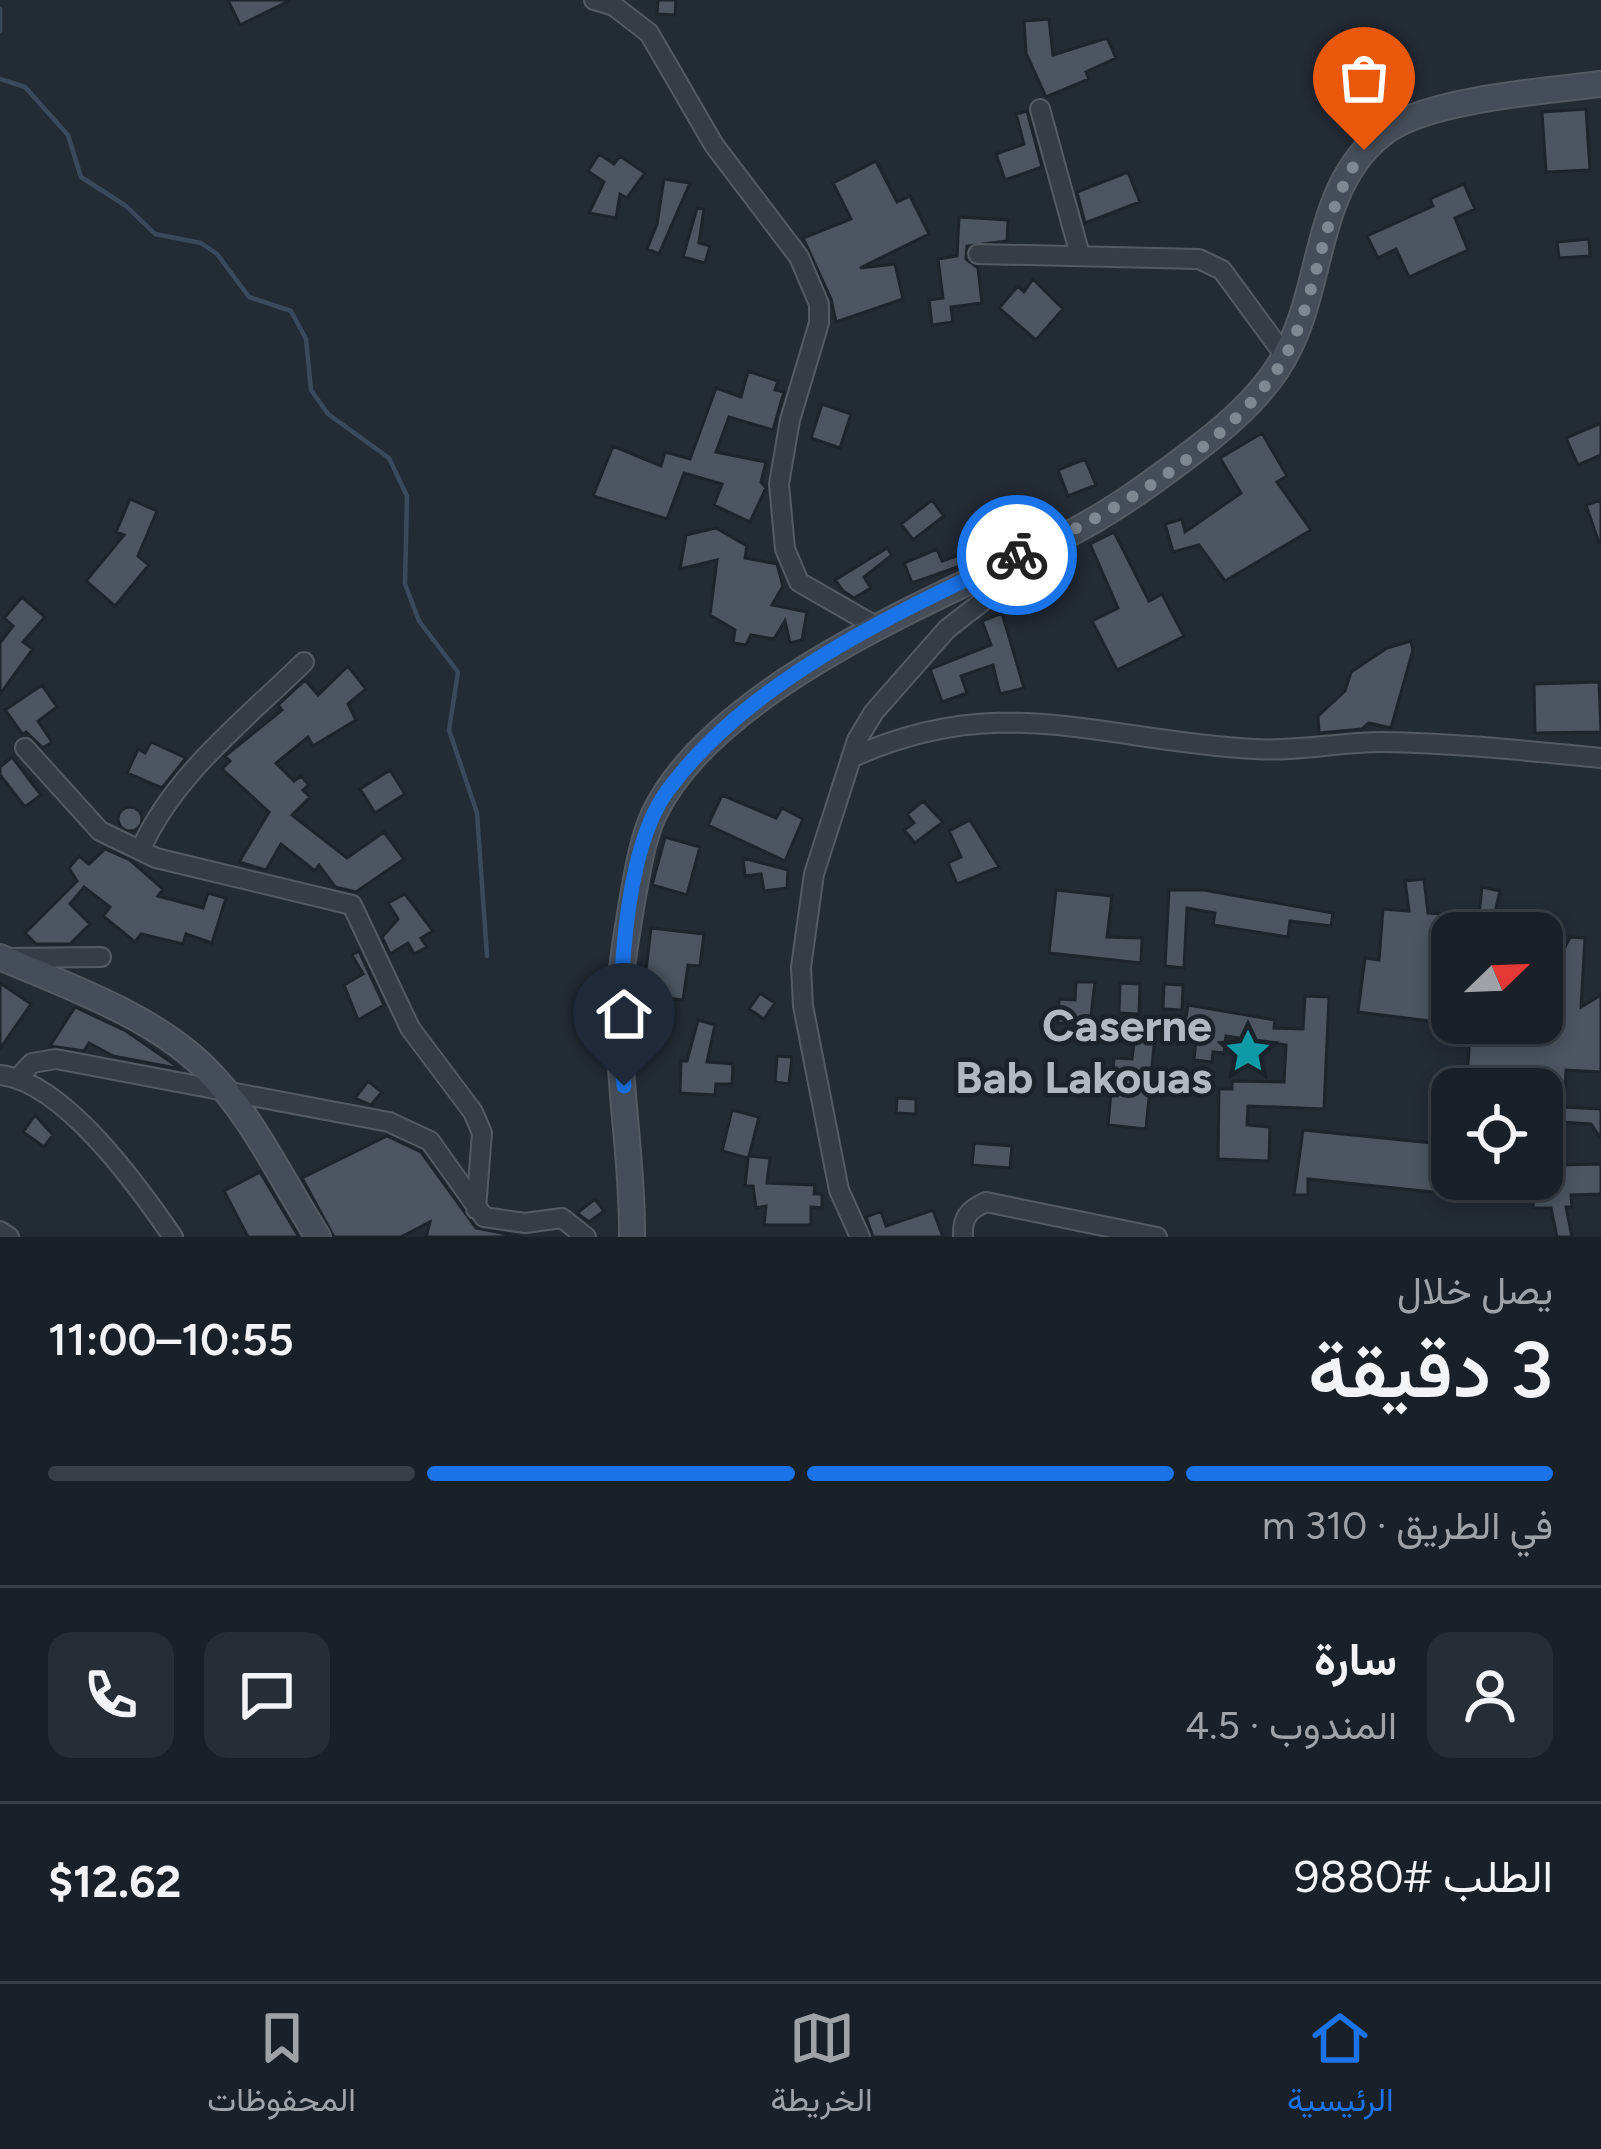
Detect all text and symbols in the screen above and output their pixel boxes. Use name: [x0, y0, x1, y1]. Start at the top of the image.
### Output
pin: [1313, 27, 1415, 150]
icon: bag: [1331, 45, 1397, 111]
courier: [957, 495, 1077, 615]
icon: bike: [984, 522, 1050, 588]
north arrow: [1431, 912, 1563, 1044]
map controls: [1431, 912, 1563, 1200]
pin: [573, 963, 675, 1086]
icon: home: [591, 981, 657, 1047]
place label: Caserne Bab Lakouas: [955, 998, 1212, 1104]
place icon: Caserne Bab Lakouas: [1223, 1026, 1273, 1076]
button: locate: [1431, 1068, 1563, 1200]
text: يصل خلال: [1397, 1267, 1553, 1314]
text: 10:55–11:00: [48, 1312, 294, 1366]
text: 3 دقيقة: [1308, 1323, 1553, 1417]
text: في الطريق · 310 m: [1262, 1502, 1553, 1549]
button: phone: [48, 1632, 174, 1758]
button: chat: [204, 1632, 330, 1758]
text: سارة: [1314, 1632, 1397, 1686]
button: person: [1427, 1632, 1553, 1758]
text: المندوب · 4.5: [1185, 1702, 1397, 1749]
text: الطلب #9880: [1294, 1849, 1553, 1903]
text: $12.62: [48, 1854, 181, 1908]
tab: المحفوظات: [207, 2005, 356, 2129]
tab: الخريطة: [770, 2005, 873, 2129]
tab: الرئيسية: [1287, 2005, 1394, 2129]

